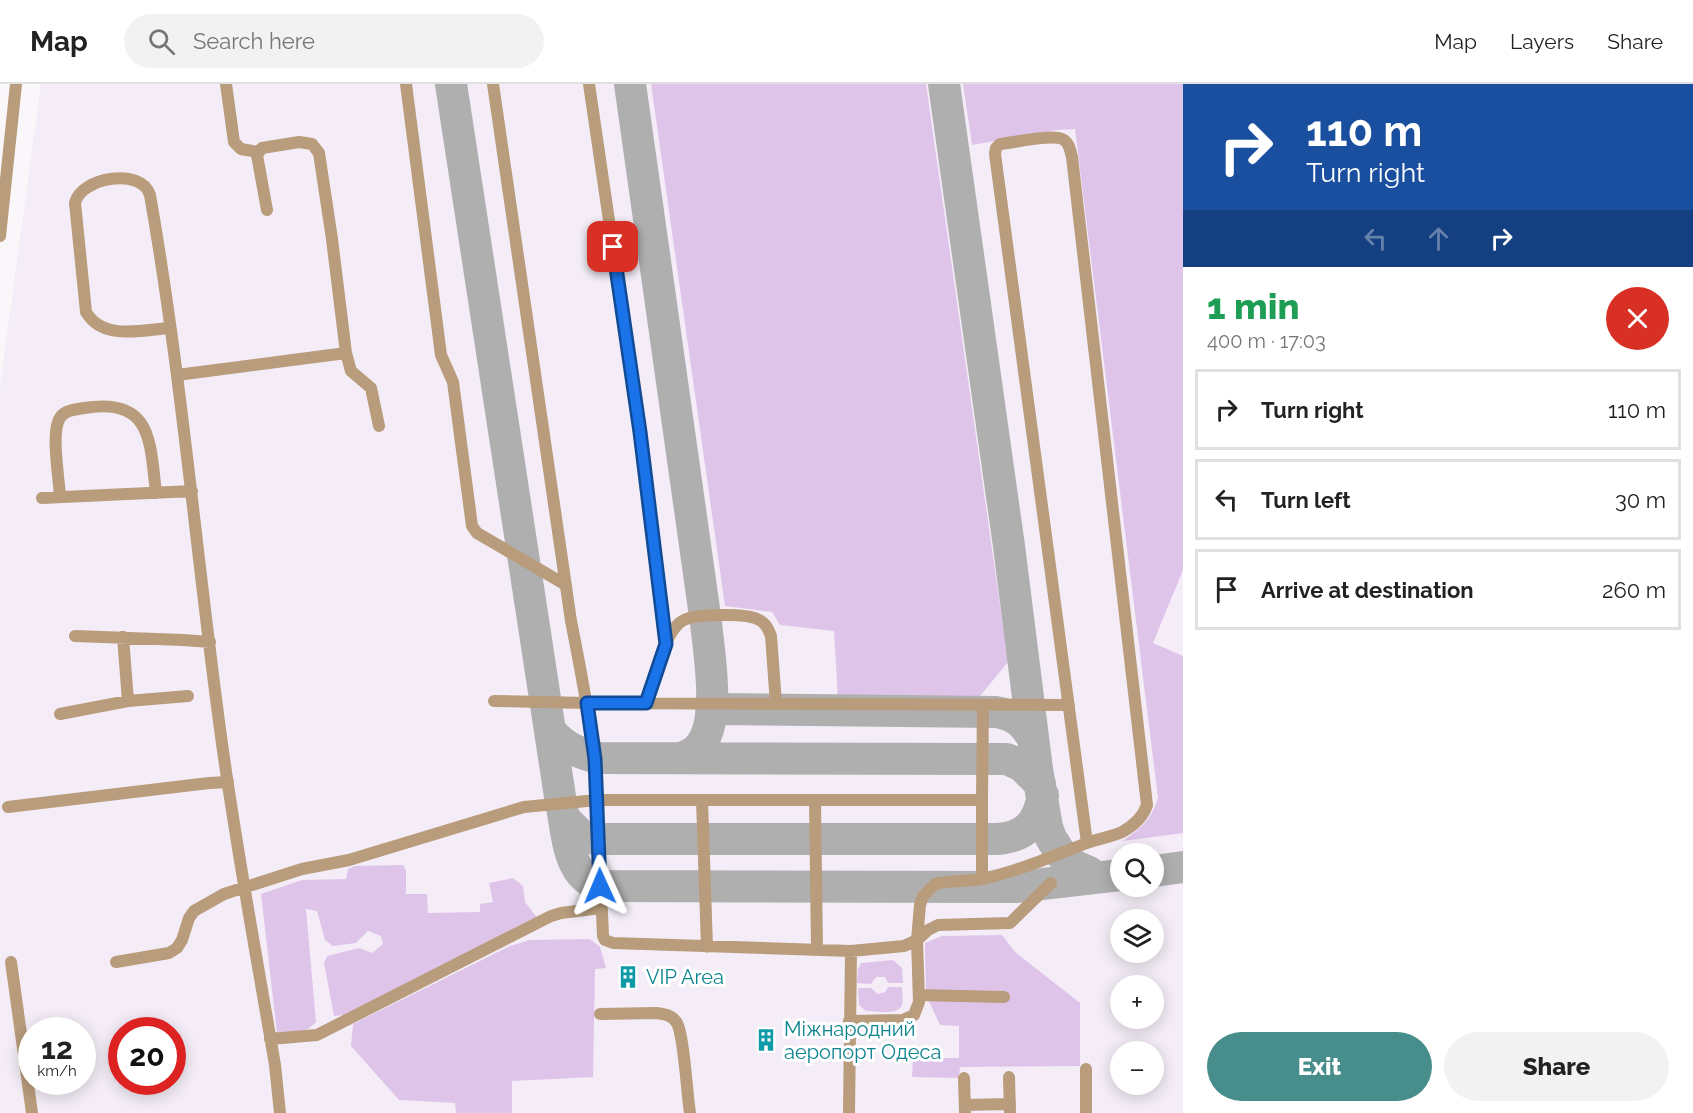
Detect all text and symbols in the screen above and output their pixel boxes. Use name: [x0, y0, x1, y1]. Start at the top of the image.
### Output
search box: [124, 14, 544, 68]
text: Map: [30, 25, 88, 58]
icon: search: [145, 25, 178, 58]
text: Search here: [193, 28, 315, 54]
text: Map: [1434, 29, 1477, 54]
text: Layers: [1510, 29, 1574, 54]
text: Share: [1607, 29, 1663, 54]
text: 110 m: [1306, 107, 1422, 156]
icon: right: [1207, 108, 1285, 186]
text: Turn right: [1306, 157, 1425, 188]
pin: [587, 221, 638, 272]
icon: left: [1359, 222, 1392, 255]
icon: ahead: [1422, 222, 1455, 255]
icon: right: [1485, 222, 1518, 255]
icon: arrive: [596, 230, 629, 263]
text: 1 min: [1207, 285, 1299, 327]
button: close: [1606, 287, 1669, 350]
text: 400 m · 17:03: [1207, 329, 1326, 353]
icon: right: [1210, 393, 1243, 426]
text: Turn right: [1261, 397, 1364, 423]
text: 110 m: [1608, 397, 1666, 423]
icon: left: [1210, 483, 1243, 516]
text: Turn left: [1261, 487, 1351, 513]
text: 30 m: [1615, 487, 1666, 513]
icon: arrive: [1210, 573, 1243, 606]
text: Arrive at destination: [1261, 577, 1474, 603]
text: 260 m: [1602, 577, 1666, 603]
map controls: [1110, 843, 1164, 1095]
button: search: [1110, 843, 1164, 897]
position arrow: [568, 854, 632, 918]
button: layers: [1110, 909, 1164, 963]
building icon: VIP Area: [615, 964, 641, 990]
place label: VIP Area: [646, 965, 724, 989]
button: +: [1110, 975, 1164, 1029]
speed limit sign: 20: [108, 1017, 186, 1095]
place label: Міжнародний аеропорт Одеса: [784, 1017, 941, 1064]
building icon: Міжнародний аеропорт Одеса: [753, 1027, 779, 1053]
text: 12: [41, 1031, 73, 1066]
button: Exit: [1207, 1032, 1432, 1101]
button: Share: [1444, 1032, 1669, 1101]
button: −: [1110, 1041, 1164, 1095]
text: km/h: [37, 1062, 77, 1080]

